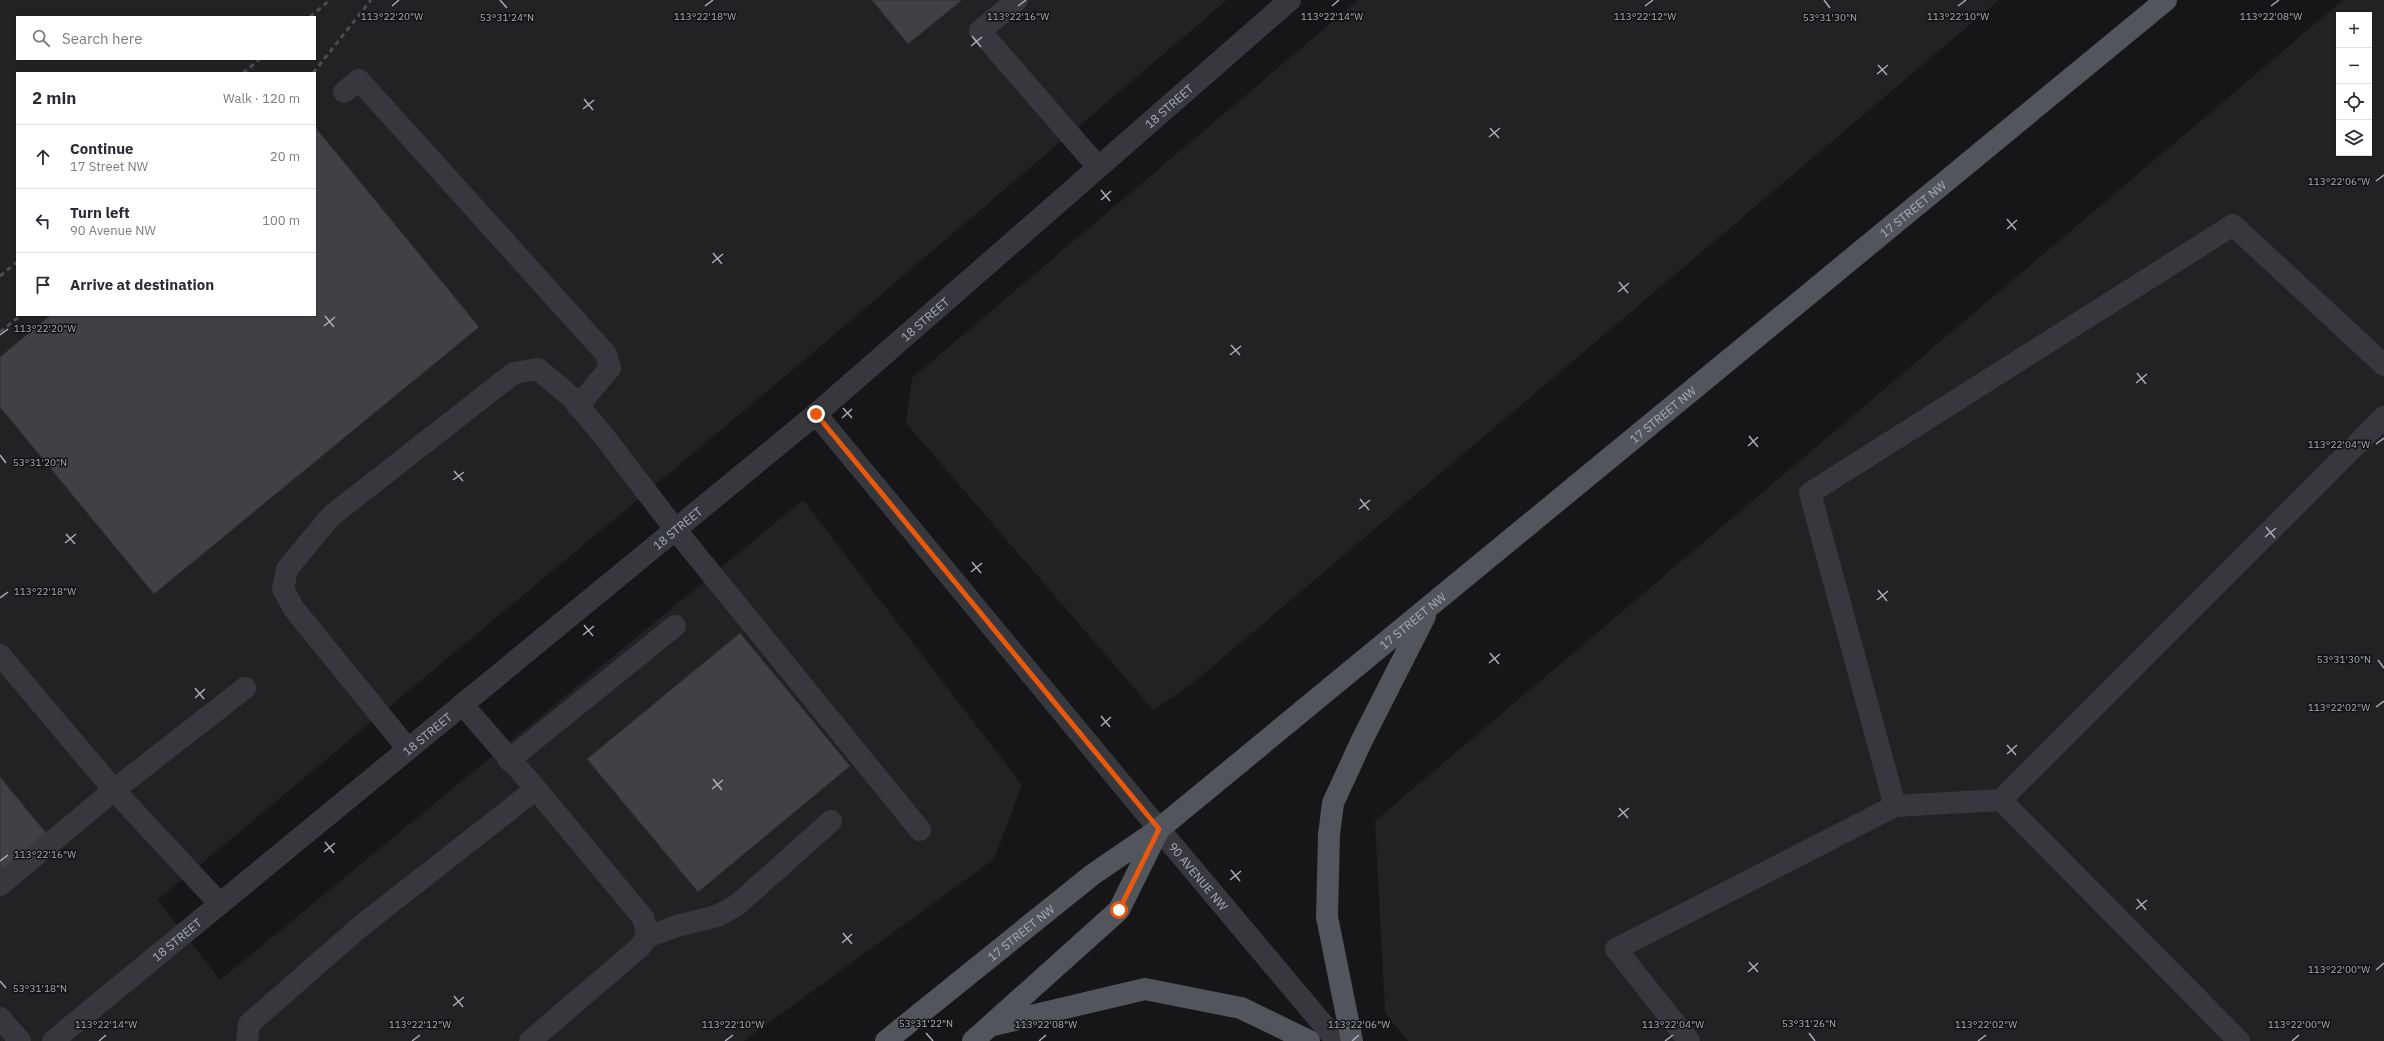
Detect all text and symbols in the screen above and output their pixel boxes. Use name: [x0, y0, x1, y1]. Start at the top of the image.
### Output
text: 113°22'20"W: [361, 10, 423, 23]
text: 113°22'18"W: [674, 10, 736, 23]
text: 113°22'16"W: [987, 10, 1049, 23]
text: 113°22'14"W: [1301, 10, 1363, 23]
text: 113°22'12"W: [1614, 10, 1676, 23]
text: 113°22'10"W: [1927, 10, 1989, 23]
text: 113°22'08"W: [2240, 10, 2302, 23]
text: 53°31'24"N: [480, 11, 534, 24]
text: 53°31'30"N: [1803, 11, 1857, 24]
map controls: [2336, 12, 2372, 156]
button: +: [2336, 12, 2372, 48]
search box: [16, 16, 316, 60]
icon: search: [30, 27, 52, 49]
text: Search here: [62, 29, 142, 48]
button: −: [2336, 48, 2372, 84]
street label: 18 STREET: [1141, 81, 1196, 131]
button: locate: [2336, 84, 2372, 120]
text: 2 min: [32, 87, 76, 109]
text: Walk · 120 m: [223, 90, 300, 107]
button: layers: [2336, 120, 2372, 156]
text: Continue: [70, 139, 134, 158]
icon: ahead: [32, 146, 54, 168]
text: 20 m: [270, 148, 300, 165]
text: 17 Street NW: [70, 158, 148, 175]
text: 113°22'06"W: [2308, 175, 2370, 188]
street label: 17 STREET NW: [1876, 177, 1949, 240]
text: Turn left: [70, 203, 130, 222]
icon: left: [32, 210, 54, 232]
text: 100 m: [262, 212, 300, 229]
text: 90 Avenue NW: [70, 222, 156, 239]
icon: arrive: [32, 274, 54, 296]
text: Arrive at destination: [70, 275, 214, 294]
street label: 18 STREET: [897, 294, 952, 344]
text: 113°22'20"W: [14, 322, 76, 335]
street label: 17 STREET NW: [1626, 383, 1699, 446]
route end: [807, 405, 825, 423]
text: 113°22'04"W: [2308, 438, 2370, 451]
text: 53°31'20"N: [13, 456, 67, 469]
street label: 18 STREET: [650, 503, 705, 553]
text: 113°22'18"W: [14, 585, 76, 598]
street label: 17 STREET NW: [1376, 589, 1449, 652]
text: 53°31'30"N: [2317, 653, 2371, 666]
text: 113°22'02"W: [2308, 701, 2370, 714]
street label: 18 STREET: [399, 709, 455, 758]
street label: 90 AVENUE NW: [1166, 839, 1232, 914]
text: 113°22'16"W: [14, 848, 76, 861]
street label: 17 STREET NW: [984, 901, 1057, 964]
route start: [1110, 901, 1128, 919]
street label: 18 STREET: [149, 915, 204, 964]
text: 113°22'00"W: [2308, 963, 2370, 976]
text: 53°31'18"N: [13, 982, 67, 995]
text: 53°31'22"N: [899, 1017, 953, 1030]
text: 53°31'26"N: [1782, 1017, 1836, 1030]
text: 113°22'14"W: [75, 1018, 137, 1031]
text: 113°22'12"W: [389, 1018, 451, 1031]
text: 113°22'10"W: [702, 1018, 764, 1031]
text: 113°22'08"W: [1015, 1018, 1077, 1031]
text: 113°22'06"W: [1328, 1018, 1390, 1031]
text: 113°22'04"W: [1642, 1018, 1704, 1031]
text: 113°22'02"W: [1955, 1018, 2017, 1031]
text: 113°22'00"W: [2268, 1018, 2330, 1031]

